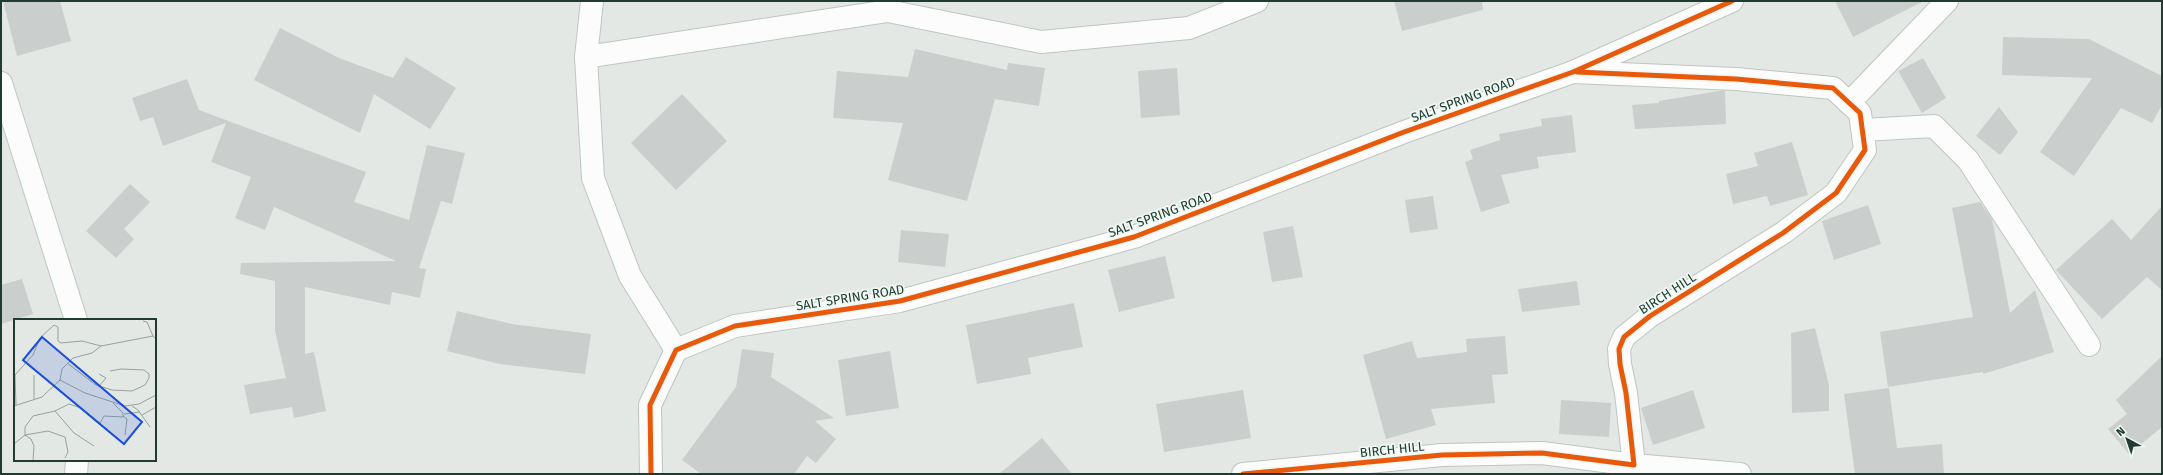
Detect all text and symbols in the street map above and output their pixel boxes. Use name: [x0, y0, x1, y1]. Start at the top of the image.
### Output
street label: SALT SPRING ROAD: [1409, 74, 1517, 125]
street label: SALT SPRING ROAD: [1106, 189, 1214, 240]
street label: BIRCH HILL: [1636, 269, 1699, 317]
street label: SALT SPRING ROAD: [795, 282, 905, 313]
inset map: [14, 319, 156, 461]
north arrow: [2107, 419, 2147, 459]
text: N: [2114, 424, 2128, 439]
street label: BIRCH HILL: [1359, 439, 1426, 460]

